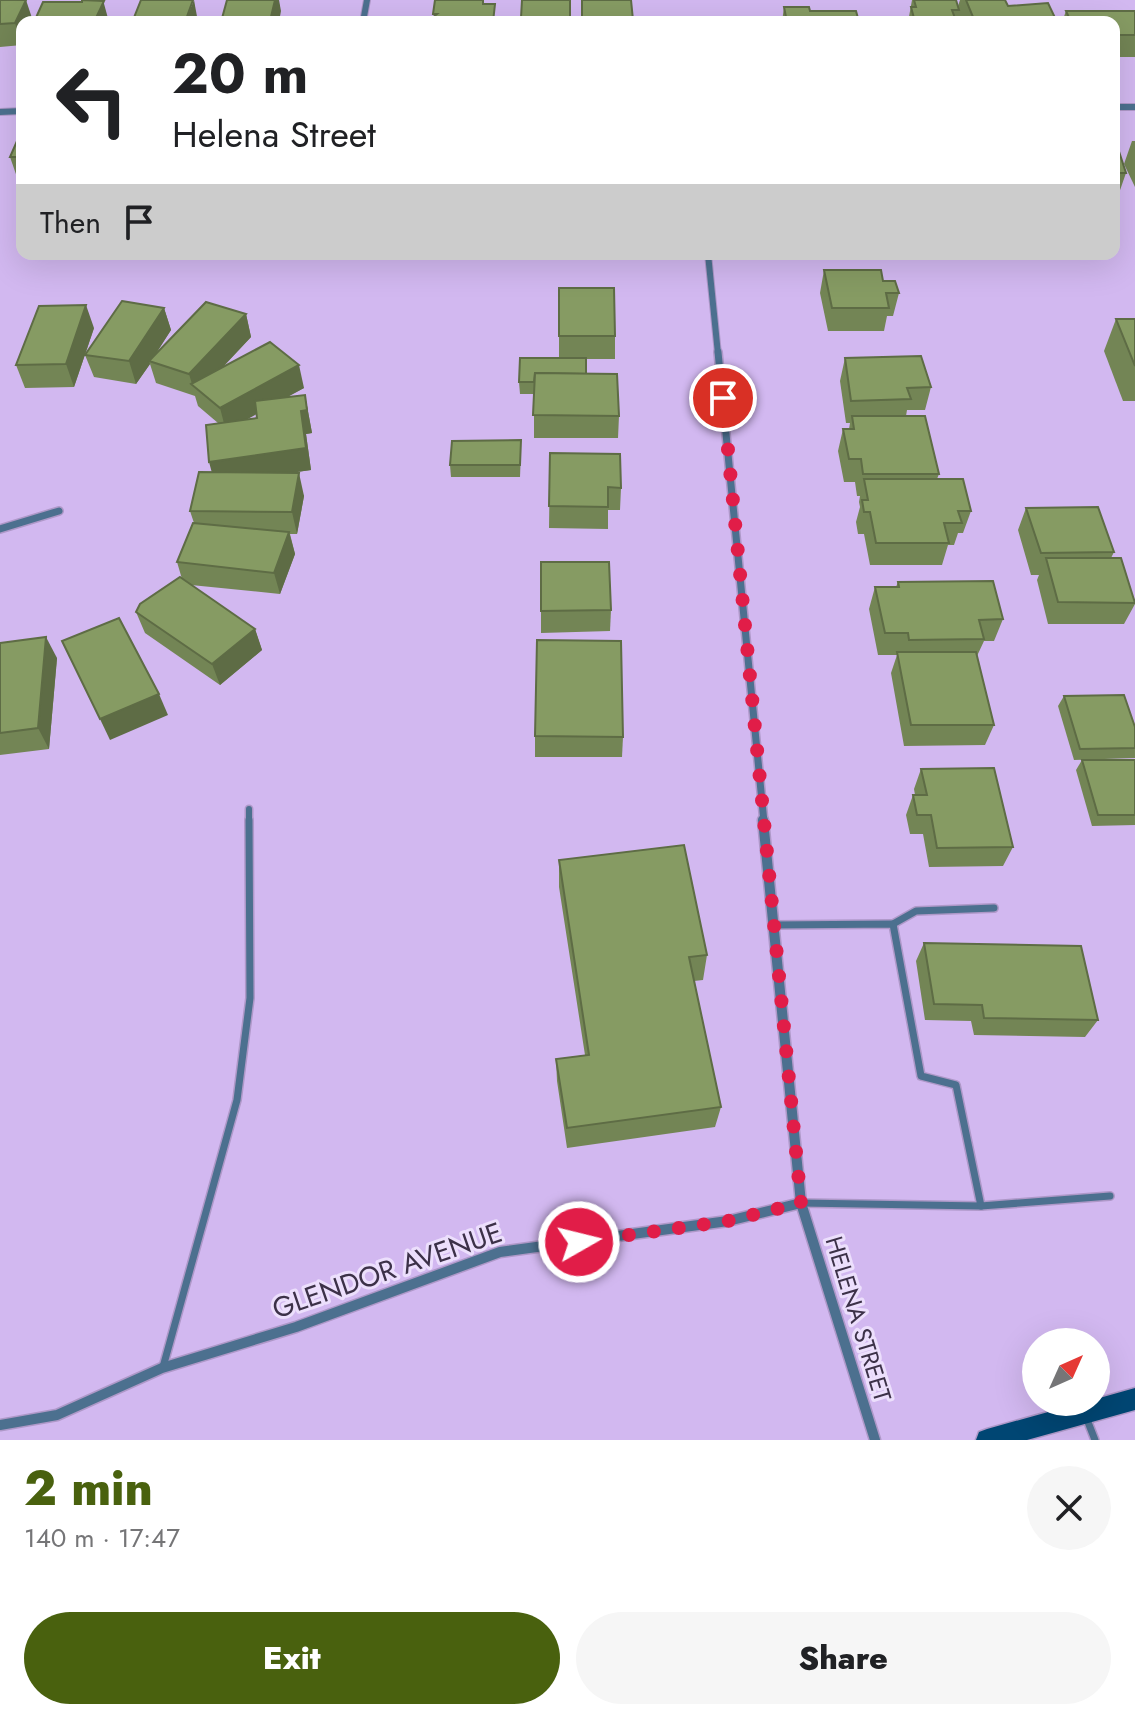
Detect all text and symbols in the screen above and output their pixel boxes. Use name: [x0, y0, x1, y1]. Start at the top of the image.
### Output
text: 20 m: [172, 33, 309, 114]
icon: left: [40, 48, 144, 152]
text: Helena Street: [172, 108, 376, 160]
icon: arrive: [117, 200, 161, 244]
text: Then: [40, 201, 101, 244]
pin: [689, 364, 757, 432]
icon: arrive: [701, 376, 745, 420]
position arrow: [537, 1200, 621, 1284]
street label: GLENDOR AVENUE: [267, 1212, 508, 1329]
street label: HELENA STREET: [817, 1232, 900, 1406]
north arrow: [1022, 1328, 1110, 1416]
map controls: [1022, 1328, 1110, 1416]
text: 2 min: [24, 1454, 153, 1523]
button: close: [1027, 1466, 1111, 1550]
text: 140 m · 17:47: [24, 1519, 180, 1557]
button: Exit: [24, 1612, 560, 1704]
button: Share: [576, 1612, 1111, 1704]

